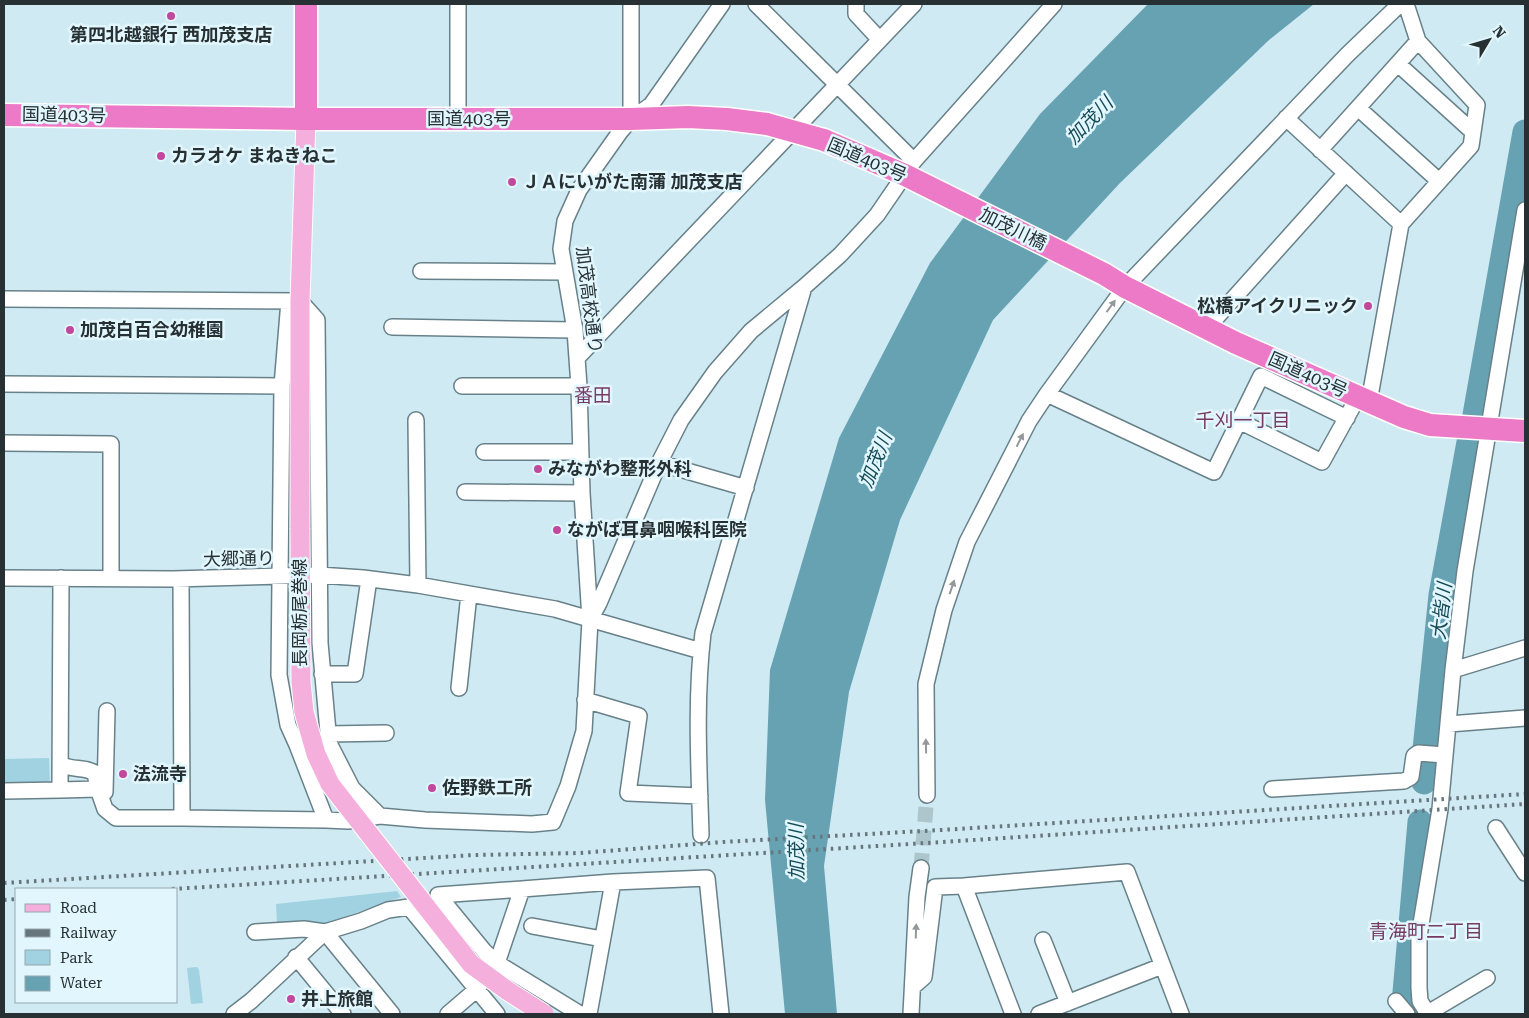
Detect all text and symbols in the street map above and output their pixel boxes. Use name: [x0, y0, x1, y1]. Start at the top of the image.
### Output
marker: 第四北越銀行 西加茂支店: [165, 10, 177, 22]
north arrow: [1464, 15, 1514, 65]
text: N: [1490, 23, 1509, 41]
place label: 第四北越銀行 西加茂支店: [70, 24, 272, 45]
water label: 加茂川: [1061, 90, 1119, 149]
street label: 国道403号: [22, 103, 106, 126]
street label: 国道403号: [427, 108, 511, 129]
street label: 国道403号: [824, 133, 910, 186]
place label: カラオケ まねきねこ: [171, 145, 338, 166]
marker: カラオケ まねきねこ: [155, 150, 167, 162]
place label: ＪＡにいがた南蒲 加茂支店: [522, 171, 743, 192]
marker: ＪＡにいがた南蒲 加茂支店: [506, 176, 518, 188]
street label: 加茂川橋: [976, 203, 1050, 254]
street label: 加茂高校通り: [572, 245, 606, 355]
place label: 松橋アイクリニック: [1197, 295, 1358, 316]
one-way arrow: [1106, 300, 1117, 313]
marker: 松橋アイクリニック: [1362, 300, 1374, 312]
place label: 加茂白百合幼稚園: [80, 319, 224, 340]
marker: 加茂白百合幼稚園: [64, 324, 76, 336]
street label: 国道403号: [1265, 348, 1351, 401]
district label: 番田: [574, 384, 612, 407]
district label: 千刈一丁目: [1195, 409, 1291, 432]
water label: 加茂川: [854, 428, 898, 491]
one-way arrow: [1016, 432, 1024, 447]
place label: みながわ整形外科: [548, 458, 692, 479]
marker: みながわ整形外科: [532, 463, 544, 475]
place label: ながば耳鼻咽喉科医院: [567, 519, 747, 540]
marker: ながば耳鼻咽喉科医院: [551, 524, 563, 536]
street label: 大郷通り: [203, 547, 275, 570]
street label: 長岡栃尾巻線: [289, 559, 310, 667]
one-way arrow: [948, 579, 956, 594]
water label: 大皆川: [1427, 579, 1457, 641]
one-way arrow: [922, 738, 930, 754]
place label: 法流寺: [133, 763, 187, 784]
marker: 法流寺: [117, 768, 129, 780]
place label: 佐野鉄工所: [442, 777, 532, 798]
marker: 佐野鉄工所: [426, 782, 438, 794]
water label: 加茂川: [784, 821, 808, 881]
legend: [15, 888, 178, 1003]
text: Road: [60, 899, 97, 917]
district label: 青海町二丁目: [1369, 920, 1483, 943]
one-way arrow: [912, 922, 920, 938]
text: Railway: [60, 924, 117, 942]
text: Park: [60, 949, 94, 967]
text: Water: [60, 974, 102, 992]
place label: 井上旅館: [301, 988, 373, 1009]
marker: 井上旅館: [285, 993, 297, 1005]

